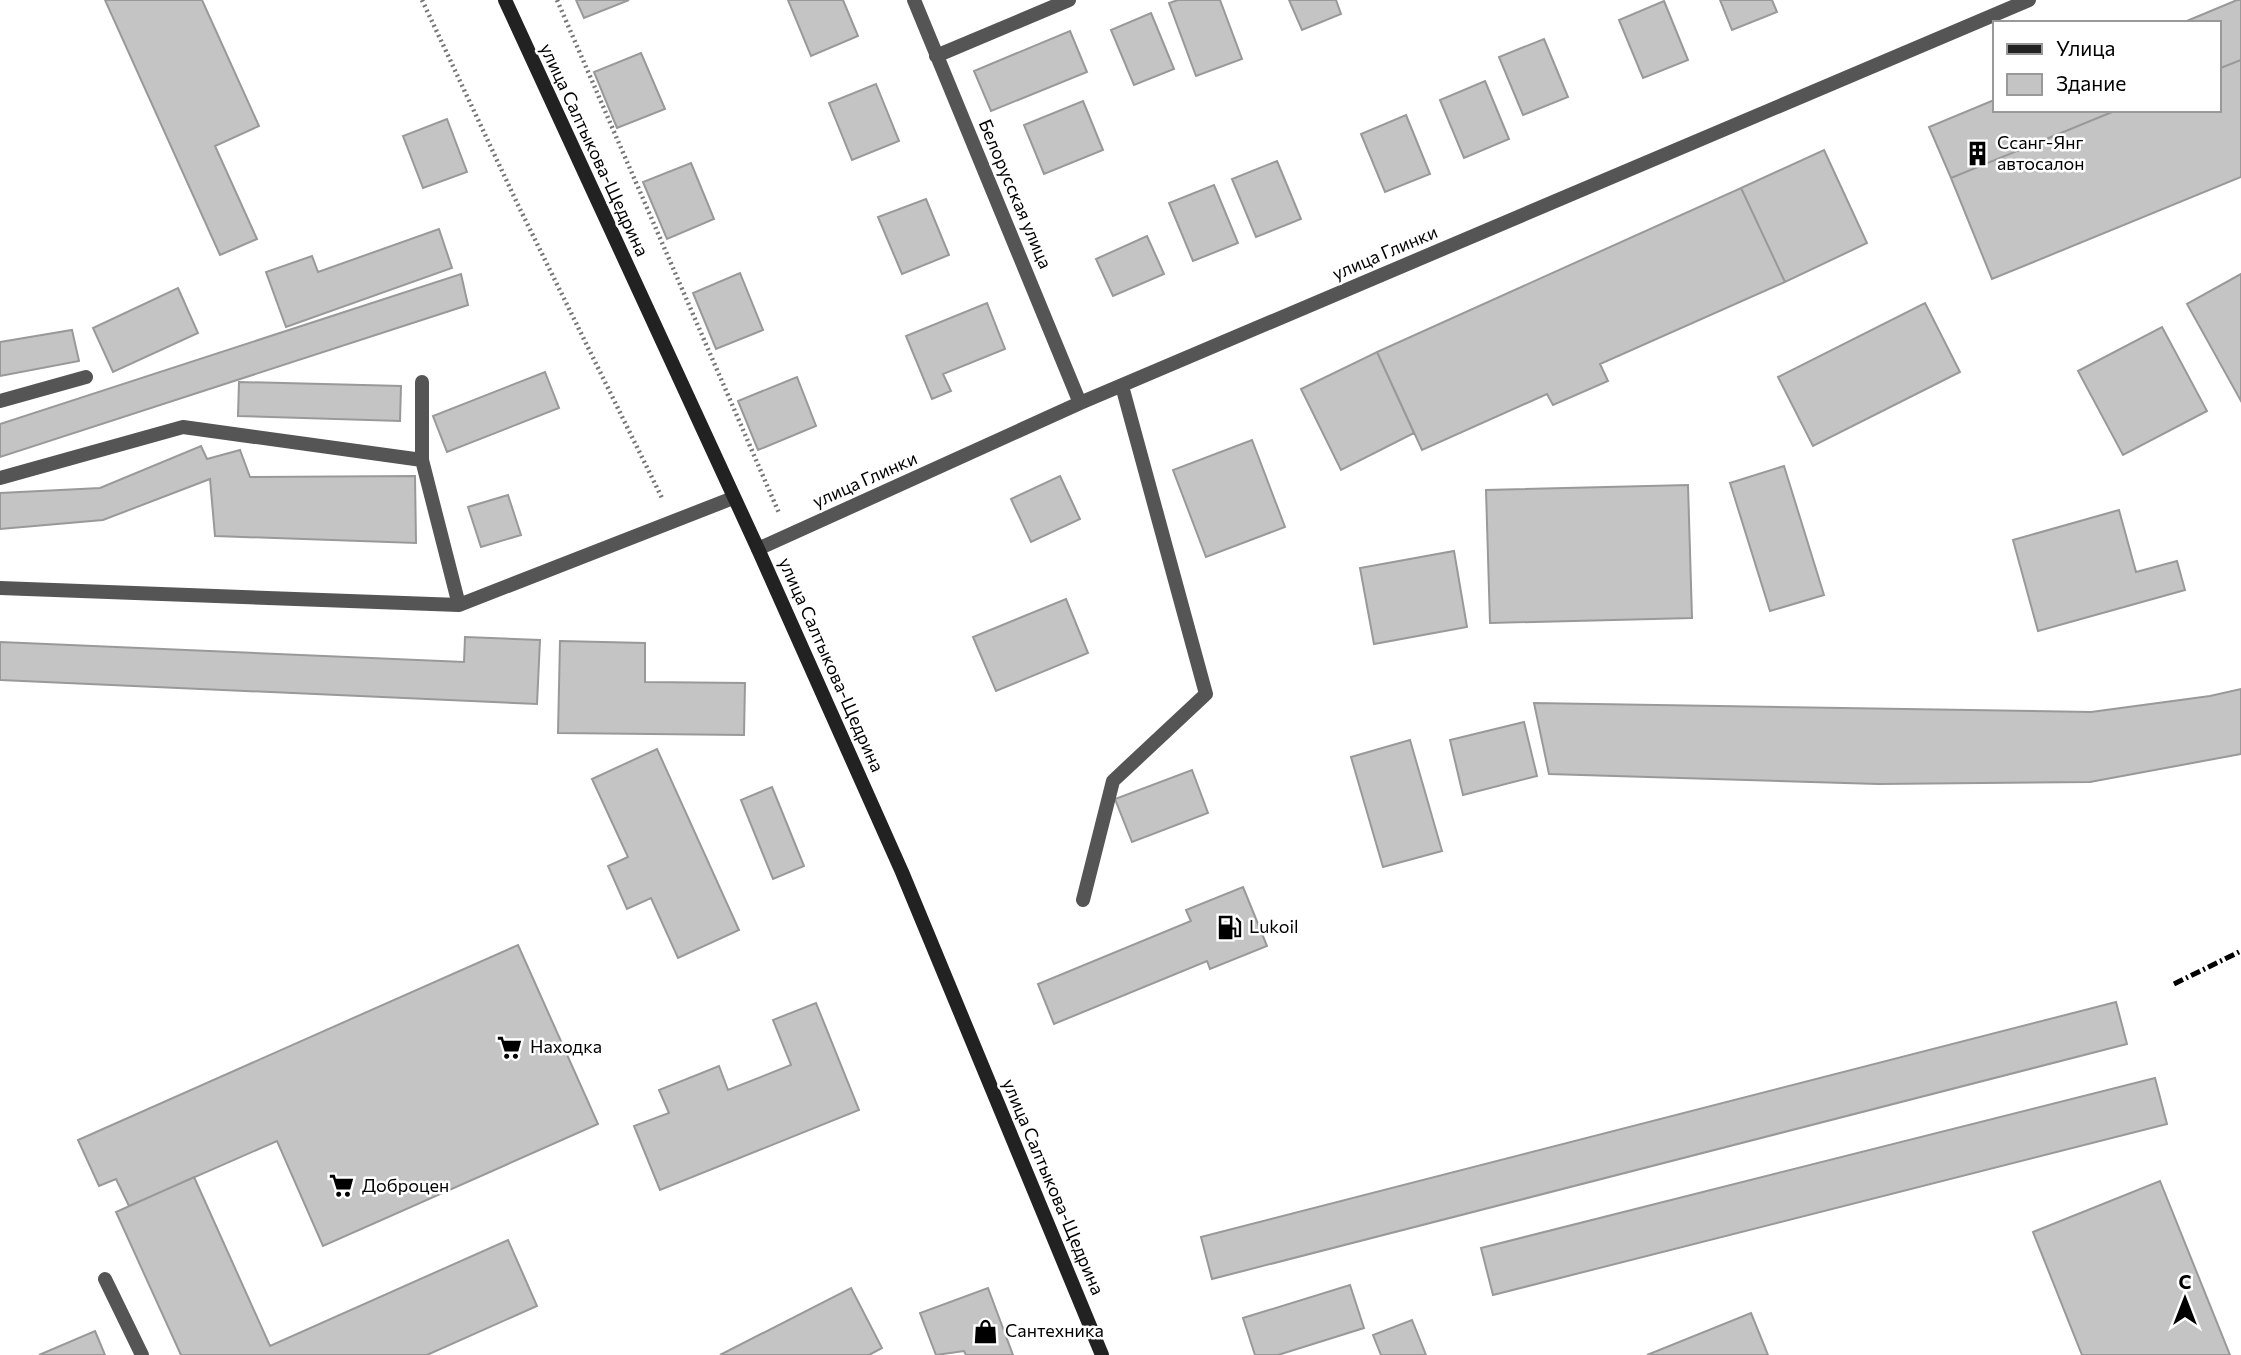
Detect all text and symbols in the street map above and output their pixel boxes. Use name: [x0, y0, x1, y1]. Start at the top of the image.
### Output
legend: [1993, 21, 2220, 112]
text: Улица: [2056, 35, 2115, 60]
street label: улица Салтыкова-Щедрина: [536, 40, 654, 260]
text: Здание: [2056, 70, 2126, 95]
street label: Белорусская улица: [975, 116, 1057, 272]
place label: Ссанг-Янг автосалон: [1997, 131, 2085, 174]
building icon: Ссанг-Янг автосалон: [1963, 139, 1991, 167]
street label: улица Глинки: [1329, 220, 1440, 284]
street label: улица Глинки: [809, 446, 920, 512]
street label: улица Салтыкова-Щедрина: [775, 554, 889, 775]
fuel station icon: Lukoil: [1215, 913, 1243, 941]
place label: Lukoil: [1249, 915, 1299, 937]
supermarket icon: Находка: [496, 1033, 524, 1061]
place label: Находка: [530, 1035, 602, 1057]
street label: улица Салтыкова-Щедрина: [998, 1075, 1109, 1298]
supermarket icon: Доброцен: [328, 1172, 356, 1200]
place label: Доброцен: [362, 1174, 449, 1196]
north arrow: [2150, 1264, 2220, 1334]
text: С: [2179, 1270, 2192, 1293]
shop icon: Сантехника: [971, 1317, 999, 1345]
place label: Сантехника: [1005, 1319, 1104, 1341]

